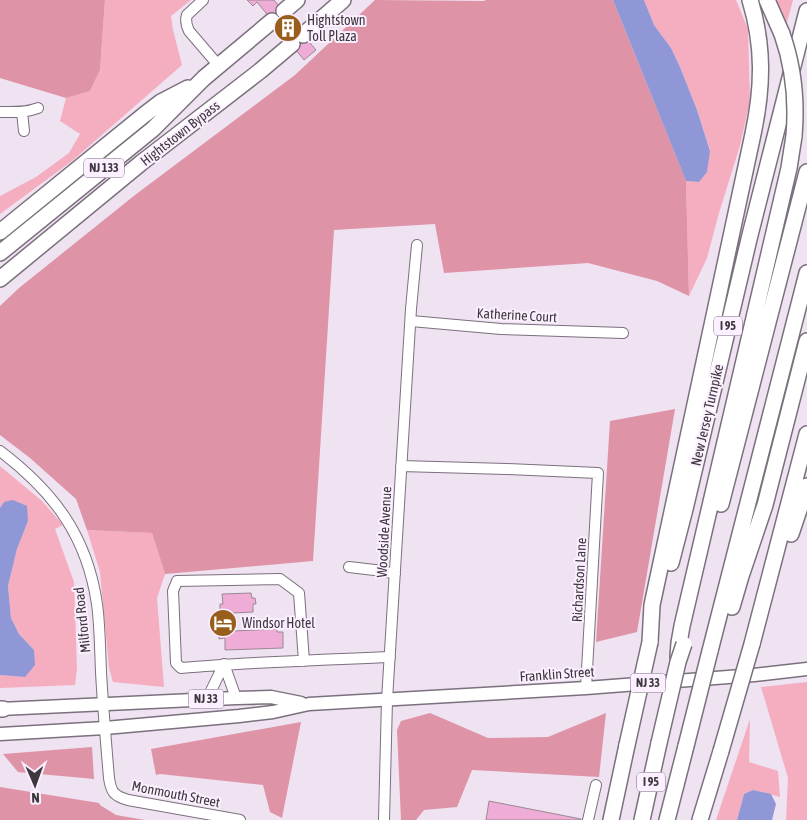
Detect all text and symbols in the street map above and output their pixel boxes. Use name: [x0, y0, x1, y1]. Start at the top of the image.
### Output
place label: Hightstown Toll Plaza: [307, 12, 366, 44]
building icon: Hightstown Toll Plaza: [273, 13, 303, 43]
street label: Hightstown Bypass: [137, 97, 223, 169]
road number: NJ 133: [84, 158, 124, 178]
street label: Katherine Court: [476, 305, 558, 325]
road number: I 95: [714, 316, 742, 336]
street label: New Jersey Turnpike: [688, 363, 726, 467]
street label: Woodside Avenue: [374, 486, 394, 578]
street label: Richardson Lane: [569, 537, 589, 623]
street label: Milford Road: [71, 586, 93, 654]
hotel icon: Windsor Hotel: [208, 608, 238, 638]
place label: Windsor Hotel: [242, 615, 315, 631]
street label: Franklin Street: [519, 663, 595, 685]
road number: NJ 33: [630, 674, 666, 692]
road number: NJ 33: [188, 690, 224, 709]
north arrow: [10, 760, 60, 810]
road number: I 95: [637, 772, 665, 792]
street label: Monmouth Street: [130, 778, 222, 810]
text: N: [31, 790, 40, 806]

